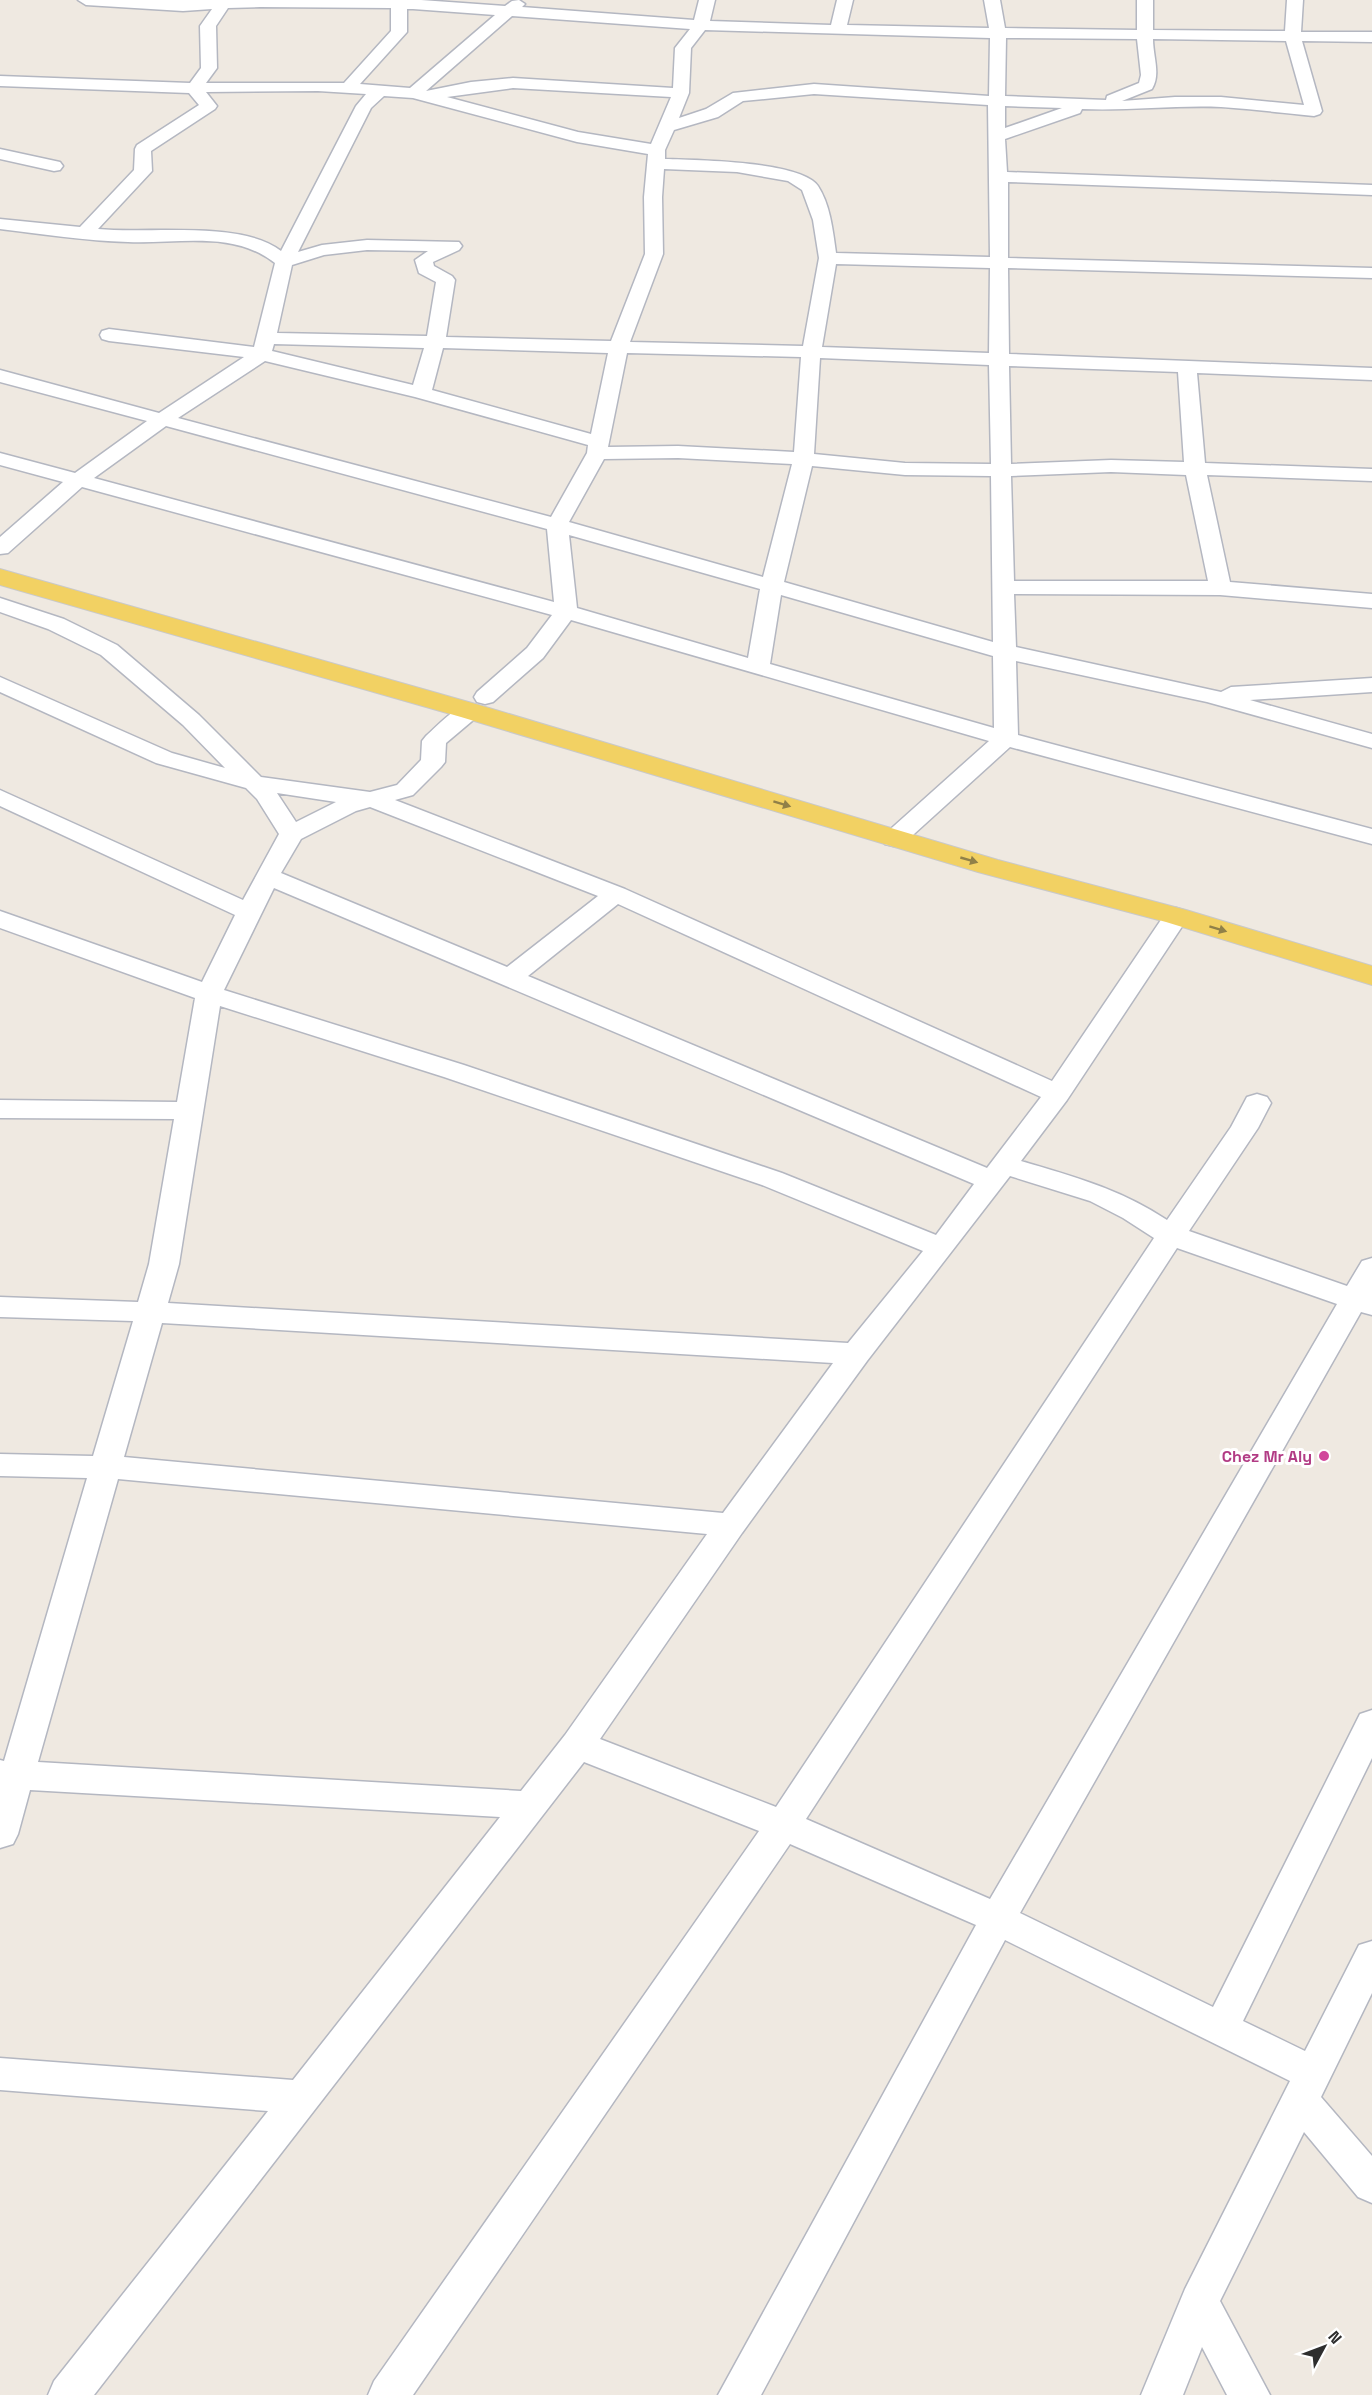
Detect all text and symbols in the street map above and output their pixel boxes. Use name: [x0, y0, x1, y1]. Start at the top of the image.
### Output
one-way arrow: [773, 800, 791, 809]
one-way arrow: [960, 856, 978, 865]
one-way arrow: [1209, 925, 1227, 934]
place label: Chez Mr Aly: [1222, 1446, 1312, 1467]
marker: Chez Mr Aly: [1317, 1449, 1331, 1463]
north arrow: [1294, 2317, 1354, 2377]
text: N: [1323, 2327, 1346, 2348]

